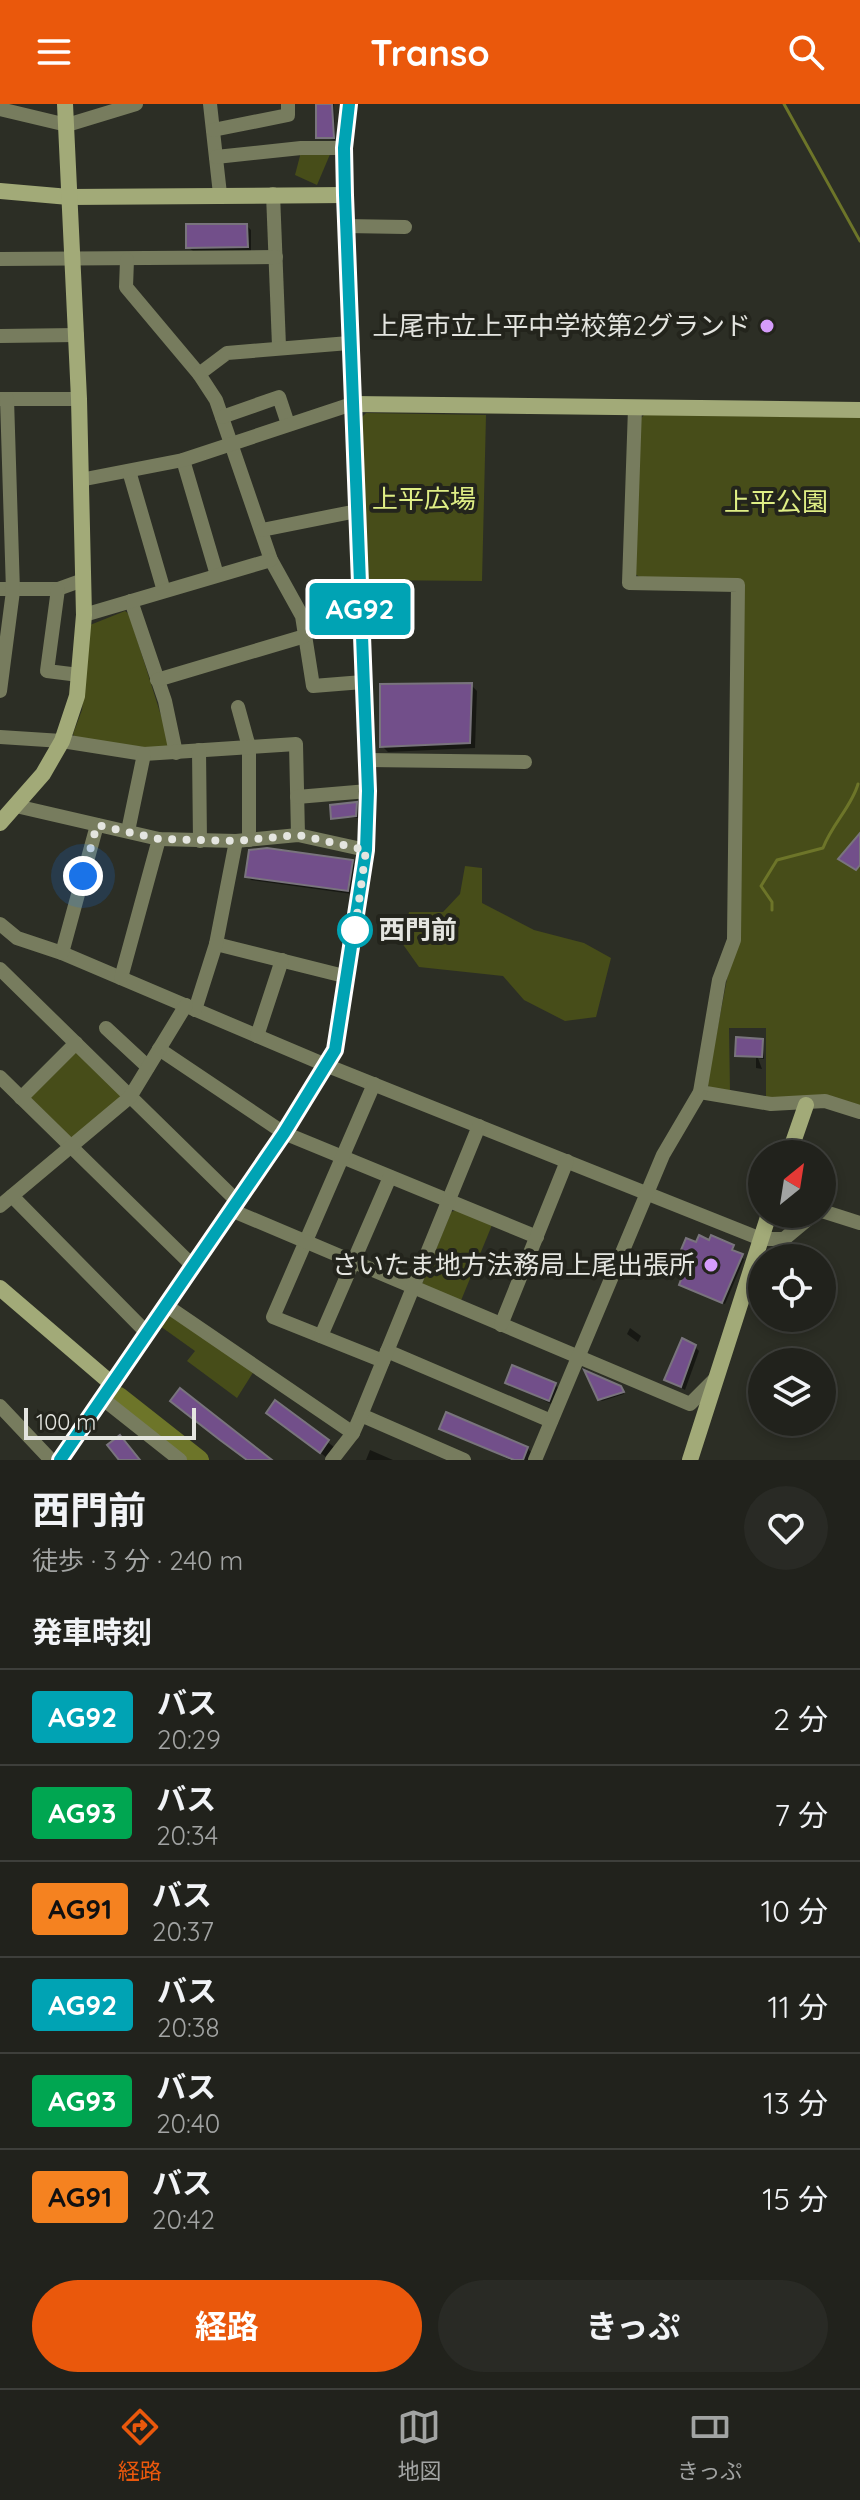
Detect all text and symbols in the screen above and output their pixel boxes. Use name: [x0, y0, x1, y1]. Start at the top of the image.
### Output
icon: menu: [32, 30, 76, 74]
text: Transo: [370, 30, 490, 75]
icon: search: [784, 30, 828, 74]
place label: 上尾市立上平中学校第2グランド: [373, 309, 751, 342]
marker: 上尾市立上平中学校第2グランド: [758, 317, 776, 335]
park label: 上平広場: [372, 482, 476, 515]
park label: 上平公園: [724, 485, 828, 518]
line badge: AG92: [304, 583, 416, 635]
text: AG92: [325, 591, 395, 626]
your location: [63, 856, 103, 896]
marker: 西門前: [338, 913, 372, 947]
place label: 西門前: [379, 913, 457, 946]
north arrow: [748, 1140, 836, 1228]
map controls: [748, 1140, 836, 1436]
button: locate: [748, 1244, 836, 1332]
place label: さいたま地方法務局上尾出張所: [332, 1248, 695, 1281]
marker: さいたま地方法務局上尾出張所: [702, 1256, 720, 1274]
button: layers: [748, 1348, 836, 1436]
scale bar: [24, 1404, 196, 1440]
text: 100 m: [36, 1408, 96, 1436]
text: 西門前: [32, 1486, 146, 1534]
button: heart: [744, 1486, 828, 1570]
text: 徒歩 · 3 分 · 240 m: [32, 1544, 243, 1577]
text: 発車時刻: [32, 1613, 152, 1651]
text: バス: [157, 1684, 217, 1722]
text: AG92: [48, 1699, 117, 1734]
text: 2 分: [773, 1700, 828, 1738]
text: 20:29: [157, 1723, 221, 1756]
text: バス: [156, 1780, 216, 1818]
text: AG93: [48, 1795, 116, 1830]
text: 7 分: [774, 1796, 828, 1834]
text: 20:34: [156, 1819, 218, 1852]
text: バス: [152, 1876, 212, 1914]
text: AG91: [48, 1891, 112, 1926]
text: 10 分: [761, 1892, 828, 1930]
text: 20:37: [152, 1915, 214, 1948]
text: バス: [157, 1972, 217, 2010]
text: AG92: [48, 1987, 117, 2022]
text: 11 分: [768, 1988, 828, 2026]
text: 20:38: [157, 2011, 219, 2044]
text: バス: [156, 2068, 216, 2106]
text: AG93: [48, 2083, 116, 2118]
text: 13 分: [763, 2084, 828, 2122]
text: 20:40: [156, 2107, 220, 2140]
text: バス: [152, 2164, 212, 2202]
text: AG91: [48, 2179, 112, 2214]
text: 15 分: [762, 2180, 828, 2218]
text: 20:42: [152, 2203, 215, 2236]
button: 経路: [32, 2280, 422, 2372]
button: きっぷ: [438, 2280, 828, 2372]
tab: 経路: [118, 2405, 162, 2485]
tab: 地図: [397, 2405, 441, 2485]
tab: きっぷ: [677, 2405, 742, 2485]

